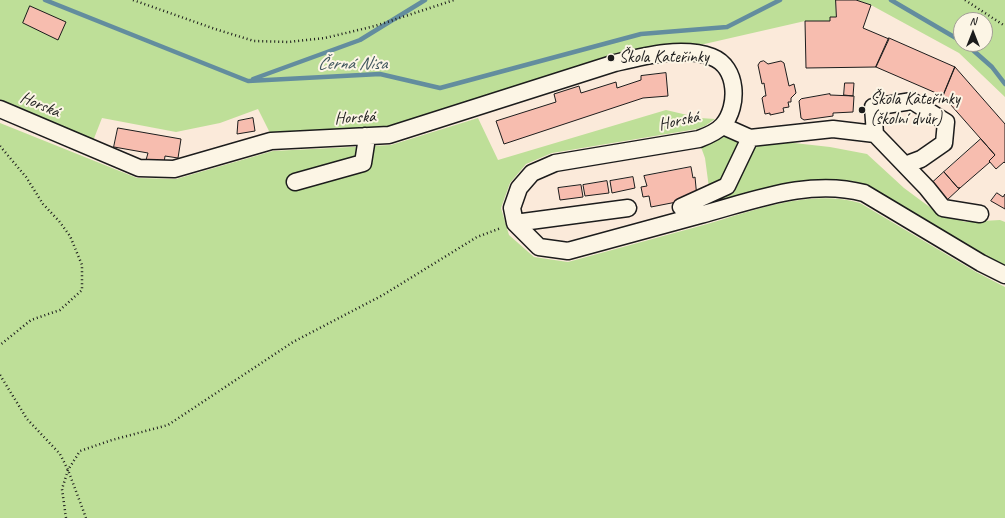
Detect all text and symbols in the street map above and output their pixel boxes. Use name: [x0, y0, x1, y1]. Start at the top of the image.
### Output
north arrow: [953, 12, 993, 52]
text: N: [970, 14, 976, 28]
place label: Škola Kateřinky: [619, 48, 709, 68]
water label: Černá Nisa: [317, 53, 387, 75]
marker: Škola Kateřinky: [606, 53, 616, 63]
street label: Horská: [17, 88, 63, 122]
place label: Škola Kateřinky (školní dvůr): [870, 90, 960, 130]
marker: Škola Kateřinky (školní dvůr): [857, 105, 867, 115]
street label: Horská: [334, 107, 376, 129]
street label: Horská: [657, 107, 701, 135]

